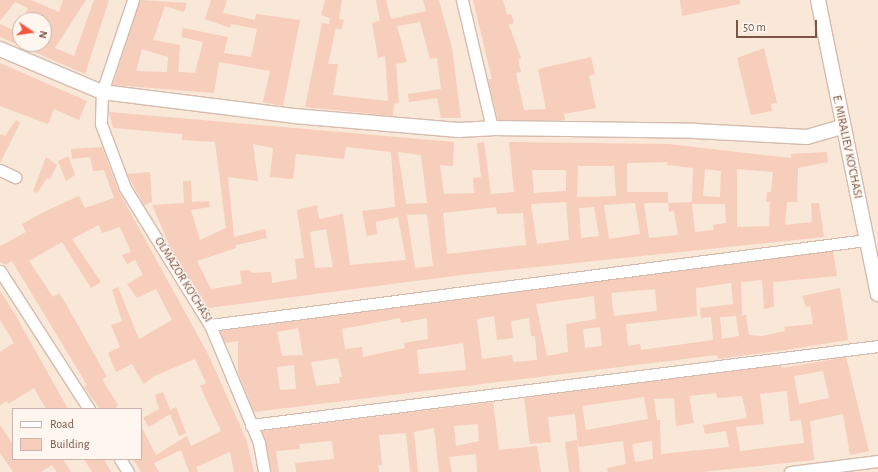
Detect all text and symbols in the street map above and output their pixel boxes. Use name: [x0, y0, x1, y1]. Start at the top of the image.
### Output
north arrow: [12, 12, 52, 52]
scale bar: [738, 12, 819, 38]
text: 50 m: [743, 21, 766, 33]
text: N: [37, 30, 49, 40]
street label: E. MIRALIEV KO'CHASI: [829, 94, 865, 200]
street label: OLMAZOR KO'CHASI: [151, 235, 215, 325]
legend: [12, 408, 142, 460]
text: Road: [50, 418, 74, 430]
text: Building: [50, 438, 90, 450]

